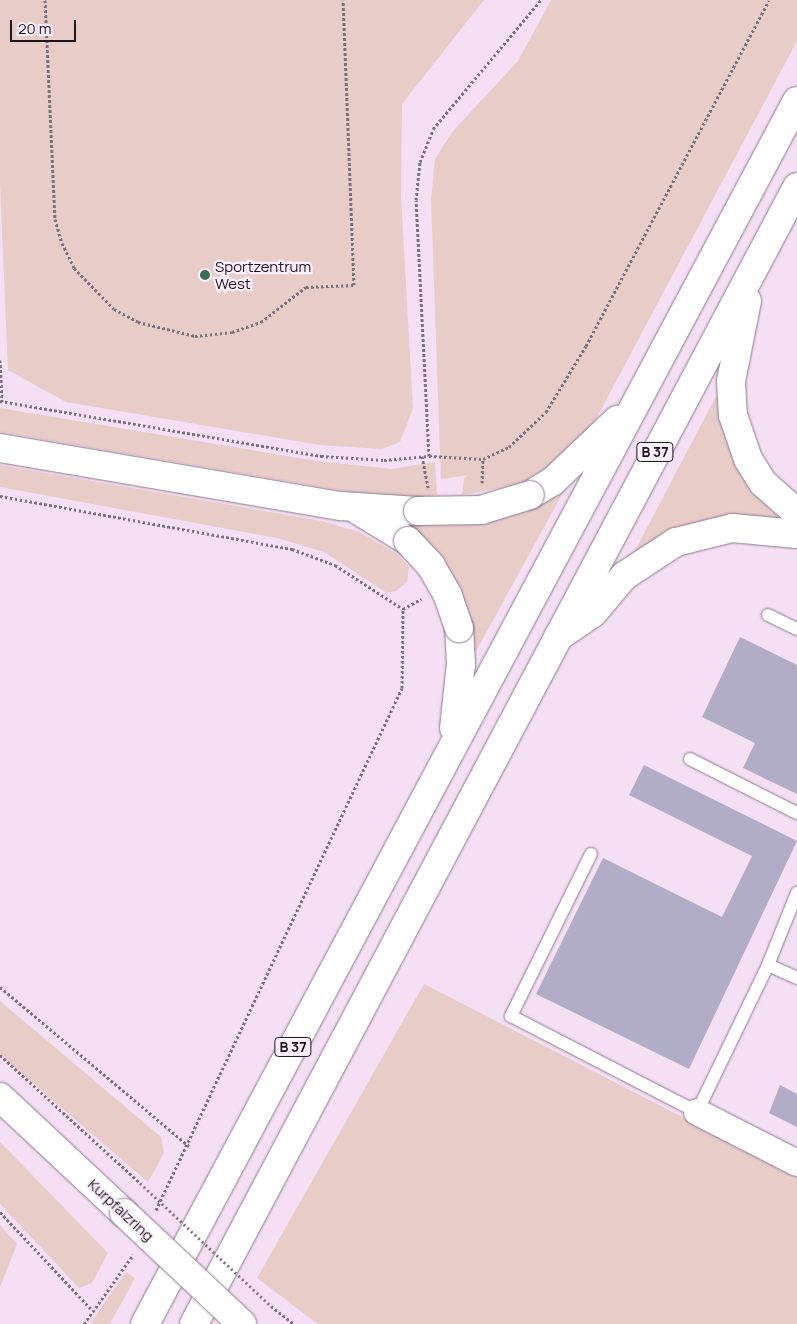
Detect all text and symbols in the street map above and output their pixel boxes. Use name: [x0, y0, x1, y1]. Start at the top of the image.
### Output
scale bar: [12, 10, 79, 42]
text: 20 m: [18, 18, 51, 39]
place label: Sportzentrum West: [215, 257, 311, 292]
marker: Sportzentrum West: [199, 269, 211, 281]
road number: B 37: [636, 441, 674, 464]
road number: B 37: [274, 1036, 312, 1058]
street label: Kurpfalzring: [84, 1175, 158, 1245]

